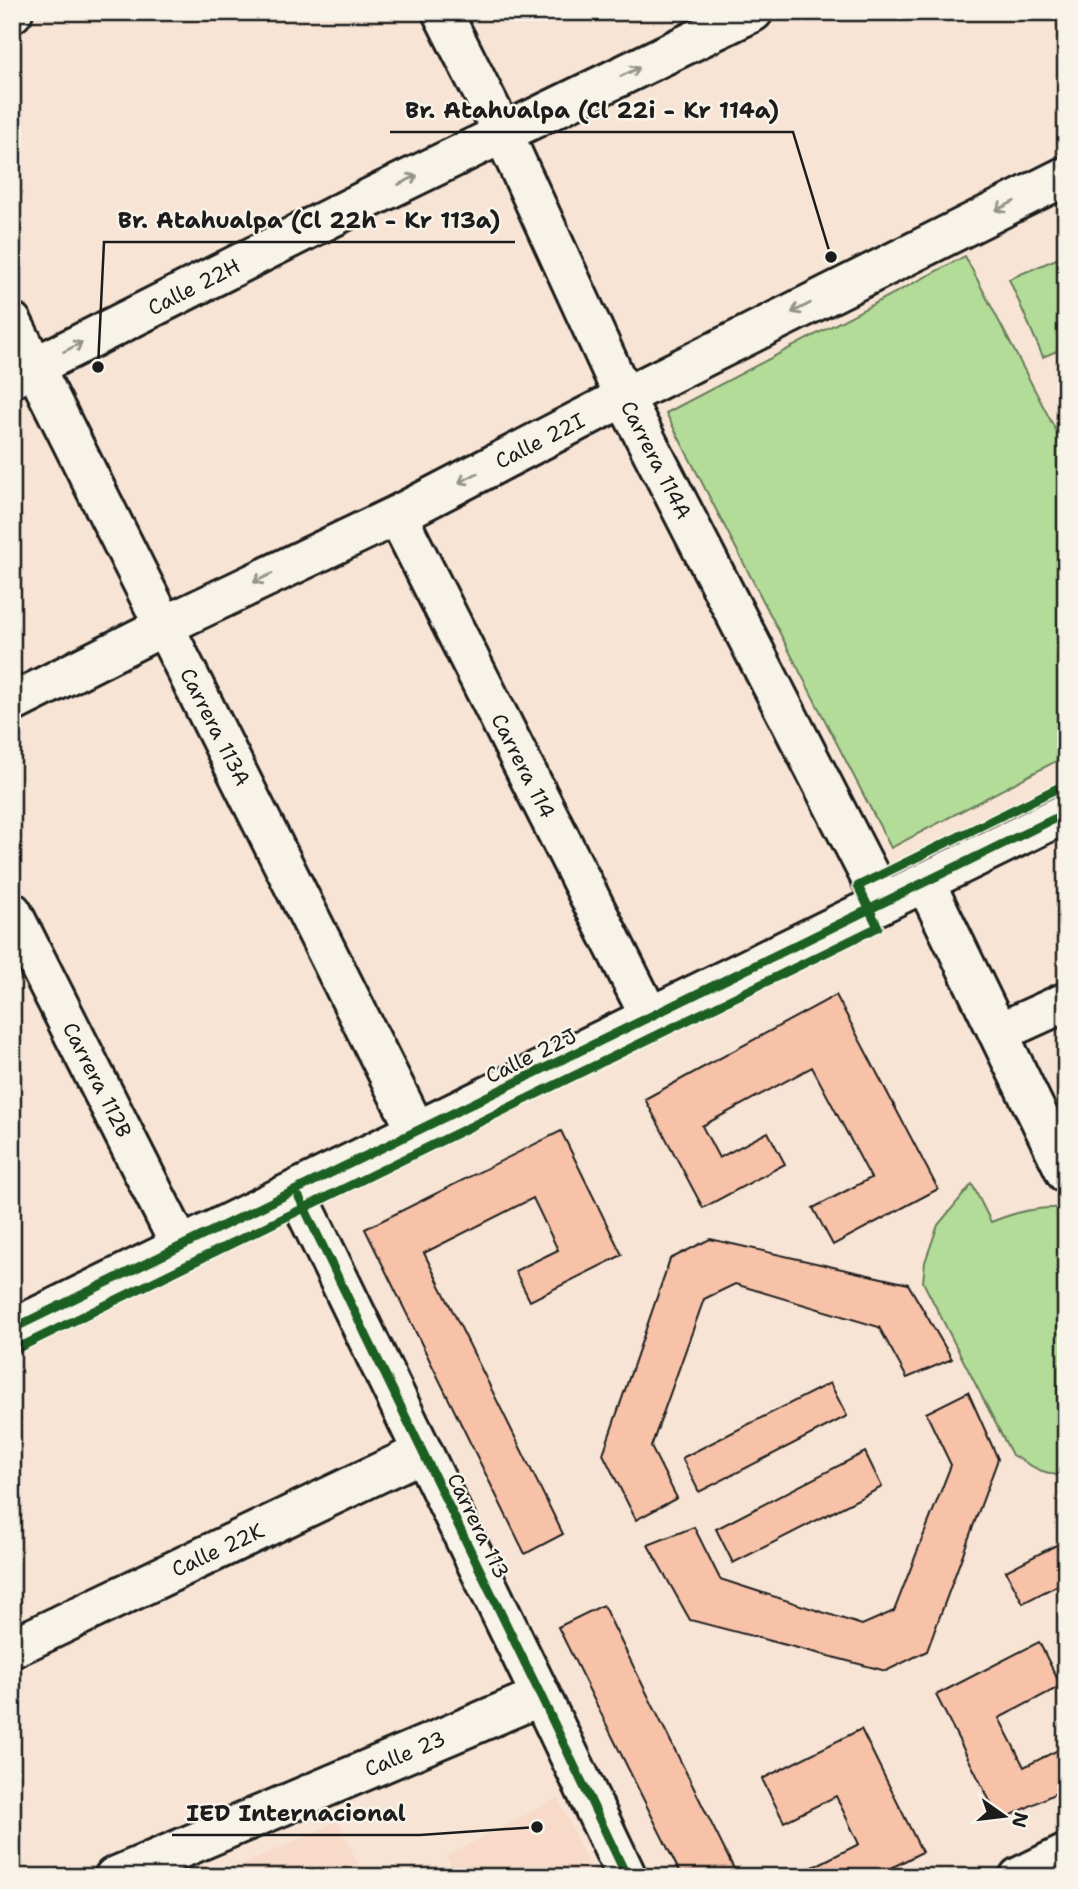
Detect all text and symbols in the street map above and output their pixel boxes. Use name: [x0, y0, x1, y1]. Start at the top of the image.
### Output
one-way arrow: [619, 64, 640, 78]
callout: Br. Atahualpa (Cl 22i - Kr 114a): [390, 88, 793, 132]
text: Br. Atahualpa (Cl 22i - Kr 114a): [405, 95, 779, 125]
one-way arrow: [397, 172, 418, 186]
callout: Br. Atahualpa (Cl 22h - Kr 113a): [104, 198, 515, 242]
one-way arrow: [995, 200, 1016, 214]
text: Br. Atahualpa (Cl 22h - Kr 113a): [118, 205, 500, 235]
street label: Calle 22H: [143, 252, 245, 322]
one-way arrow: [791, 302, 812, 316]
one-way arrow: [62, 339, 83, 353]
street label: Carrera 114A: [614, 396, 698, 524]
street label: Calle 22I: [490, 407, 590, 475]
one-way arrow: [458, 471, 478, 485]
one-way arrow: [253, 573, 274, 586]
street label: Carrera 113A: [173, 663, 257, 791]
street label: Carrera 114: [485, 709, 561, 823]
street label: Carrera 112B: [56, 1017, 138, 1143]
street label: Calle 22J: [481, 1022, 581, 1090]
street label: Carrera 113: [440, 1469, 516, 1583]
street label: Calle 22K: [167, 1516, 269, 1584]
street label: Calle 23: [360, 1724, 450, 1784]
north arrow: [970, 1780, 1040, 1850]
callout: IED Internacional: [172, 1791, 420, 1835]
text: IED Internacional: [186, 1798, 406, 1828]
text: N: [1006, 1810, 1034, 1830]

